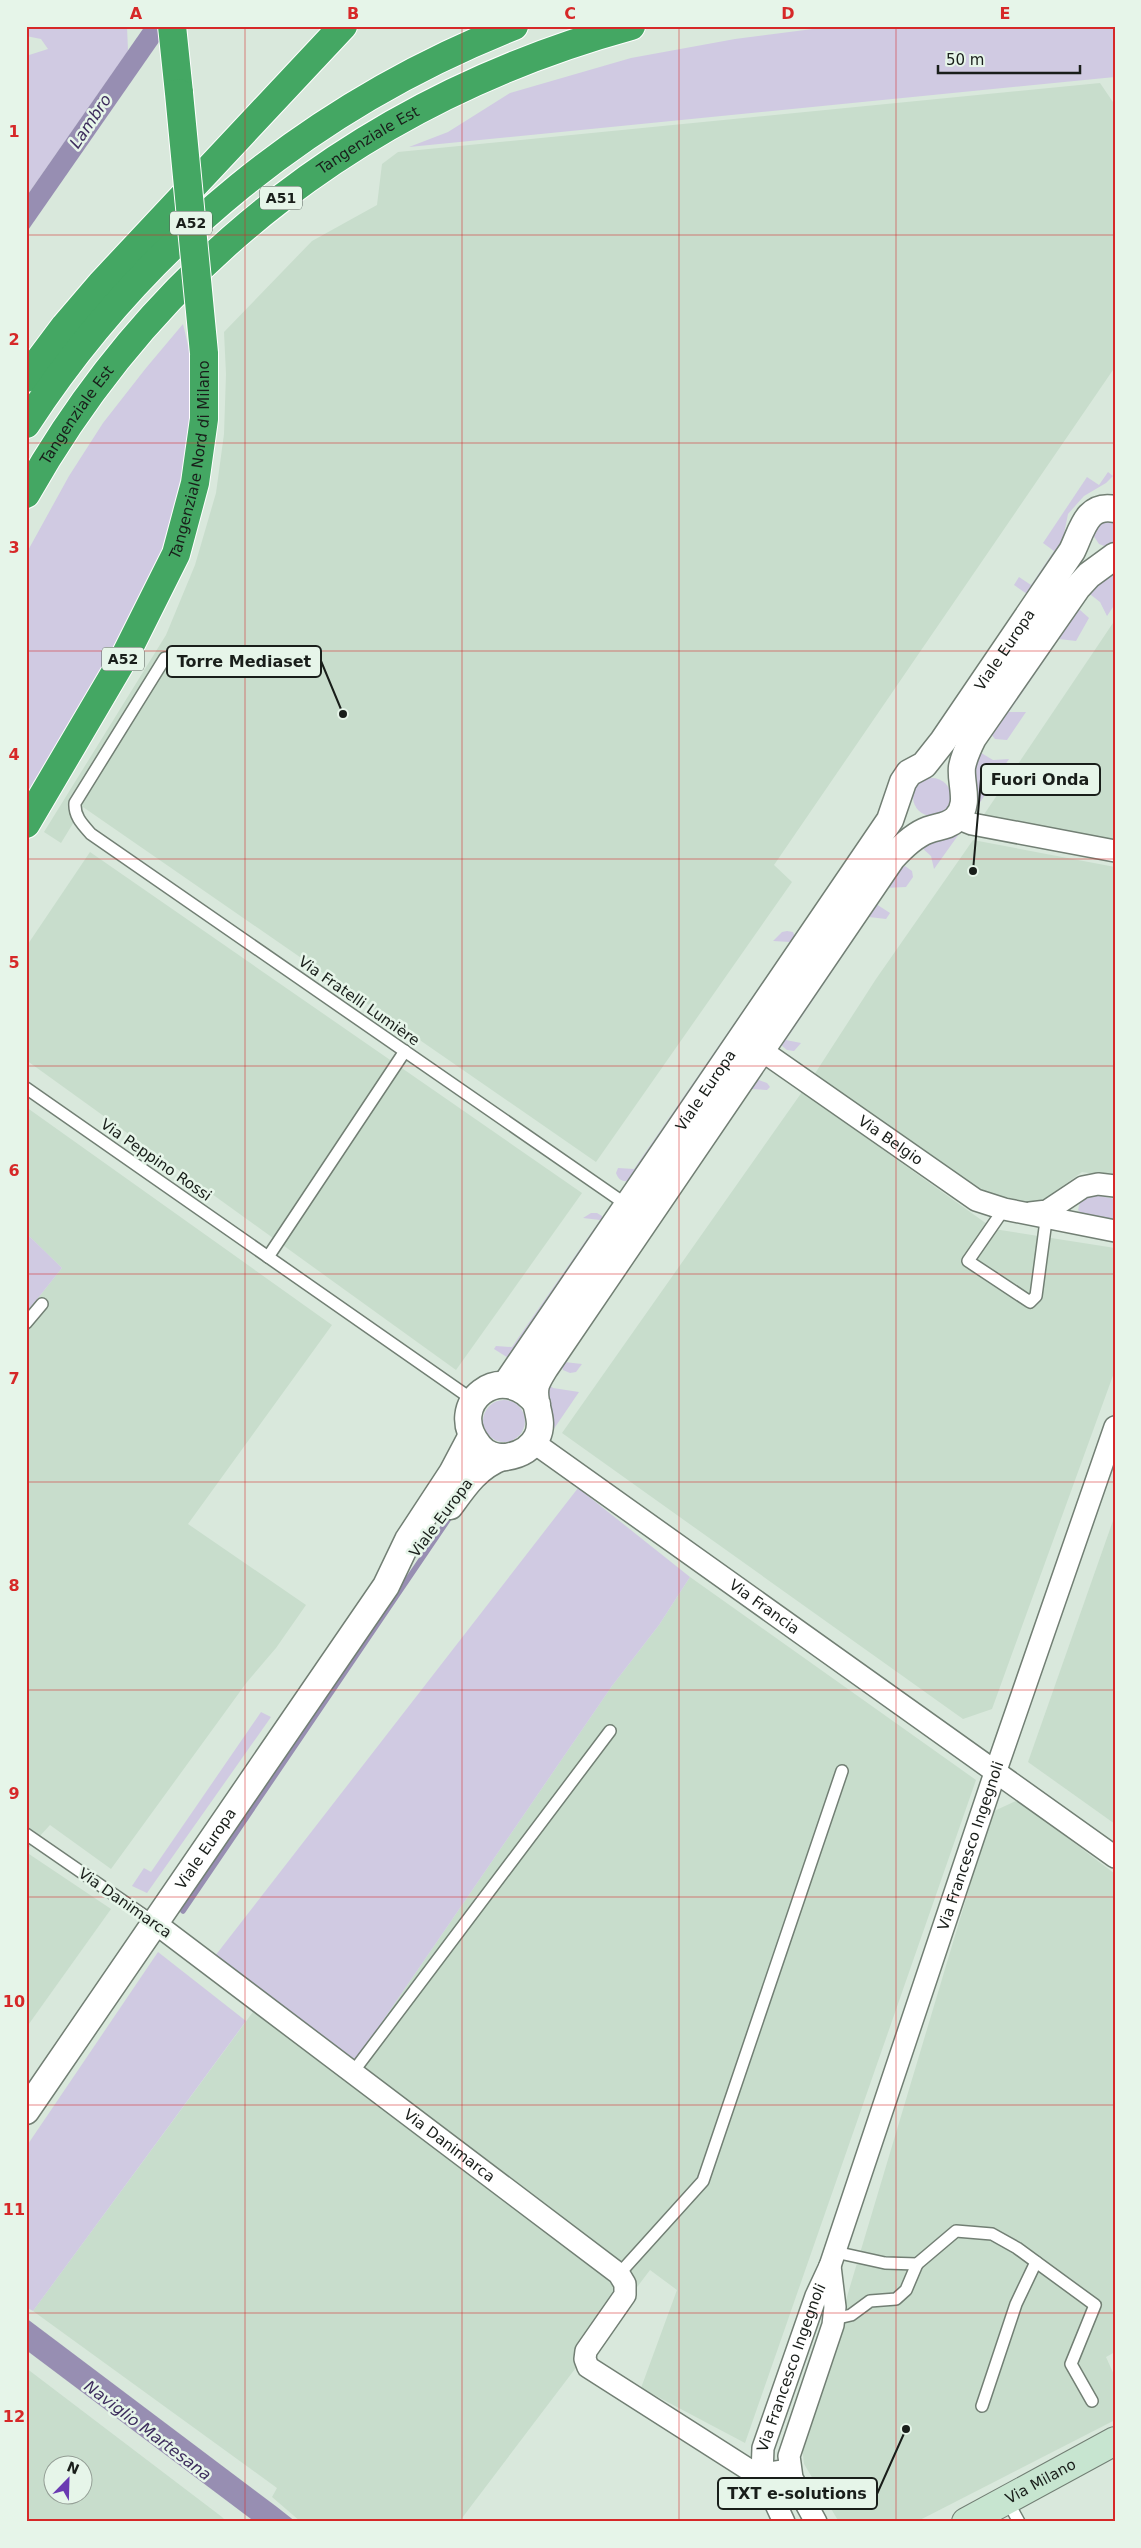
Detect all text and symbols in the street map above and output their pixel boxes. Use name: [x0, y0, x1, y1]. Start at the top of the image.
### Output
text: A: [130, 4, 143, 23]
text: B: [347, 4, 359, 23]
text: C: [564, 4, 576, 23]
text: D: [781, 4, 795, 23]
text: E: [1000, 4, 1010, 23]
scale bar: [938, 42, 1081, 74]
text: 50 m: [946, 51, 984, 69]
water label: Lambro: [66, 91, 115, 152]
street label: Tangenziale Est: [313, 102, 422, 179]
text: 1: [8, 122, 20, 141]
road number: A51: [260, 187, 302, 210]
road number: A52: [170, 212, 212, 234]
text: 2: [8, 330, 20, 349]
street label: Tangenziale Nord di Milano: [165, 360, 213, 563]
street label: Tangenziale Est: [36, 362, 117, 469]
text: 3: [8, 538, 20, 557]
street label: Viale Europa: [971, 606, 1039, 694]
callout: Torre Mediaset: [167, 646, 321, 677]
road number: A52: [102, 648, 144, 671]
text: Torre Mediaset: [177, 652, 312, 671]
text: 4: [8, 745, 20, 764]
callout: Fuori Onda: [981, 764, 1100, 795]
text: Fuori Onda: [991, 770, 1089, 789]
street label: Via Fratelli Lumière: [295, 952, 423, 1050]
text: 5: [8, 953, 20, 972]
street label: Viale Europa: [672, 1047, 740, 1135]
street label: Via Belgio: [855, 1112, 926, 1169]
street label: Via Peppino Rossi: [97, 1115, 215, 1205]
text: 6: [8, 1161, 20, 1180]
text: 7: [8, 1369, 20, 1388]
street label: Viale Europa: [405, 1475, 477, 1561]
text: 8: [8, 1576, 20, 1595]
street label: Via Francia: [726, 1576, 803, 1638]
street label: Via Francesco Ingegnoli: [934, 1759, 1007, 1933]
text: 9: [8, 1784, 20, 1803]
street label: Viale Europa: [172, 1805, 240, 1893]
street label: Via Danimarca: [75, 1864, 175, 1942]
text: 10: [3, 1992, 25, 2011]
street label: Via Danimarca: [400, 2105, 498, 2186]
text: 11: [3, 2200, 25, 2219]
street label: Via Francesco Ingegnoli: [753, 2281, 830, 2454]
water label: Naviglio Martesana: [80, 2376, 215, 2484]
text: 12: [3, 2407, 25, 2426]
street label: Via Milano: [1002, 2455, 1079, 2508]
north arrow: [42, 2456, 92, 2506]
text: N: [65, 2458, 82, 2478]
callout: TXT e-solutions: [718, 2478, 877, 2509]
text: TXT e-solutions: [727, 2484, 867, 2503]

